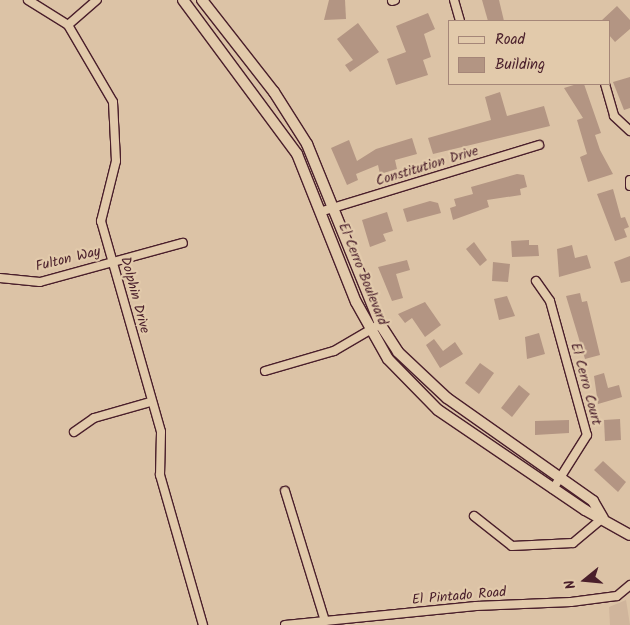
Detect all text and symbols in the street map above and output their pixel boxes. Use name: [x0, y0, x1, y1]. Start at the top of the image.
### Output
legend: [448, 20, 610, 85]
text: Road: [495, 28, 525, 52]
text: Building: [495, 53, 545, 77]
street label: Constitution Drive: [374, 142, 480, 190]
street label: El Cerro Boulevard: [335, 220, 391, 328]
street label: Fulton Way: [34, 243, 102, 275]
street label: Dolphin Drive: [117, 255, 153, 335]
street label: El Cerro Court: [567, 341, 605, 427]
north arrow: [560, 555, 610, 605]
text: N: [559, 577, 582, 592]
street label: El Pintado Road: [411, 584, 507, 608]

